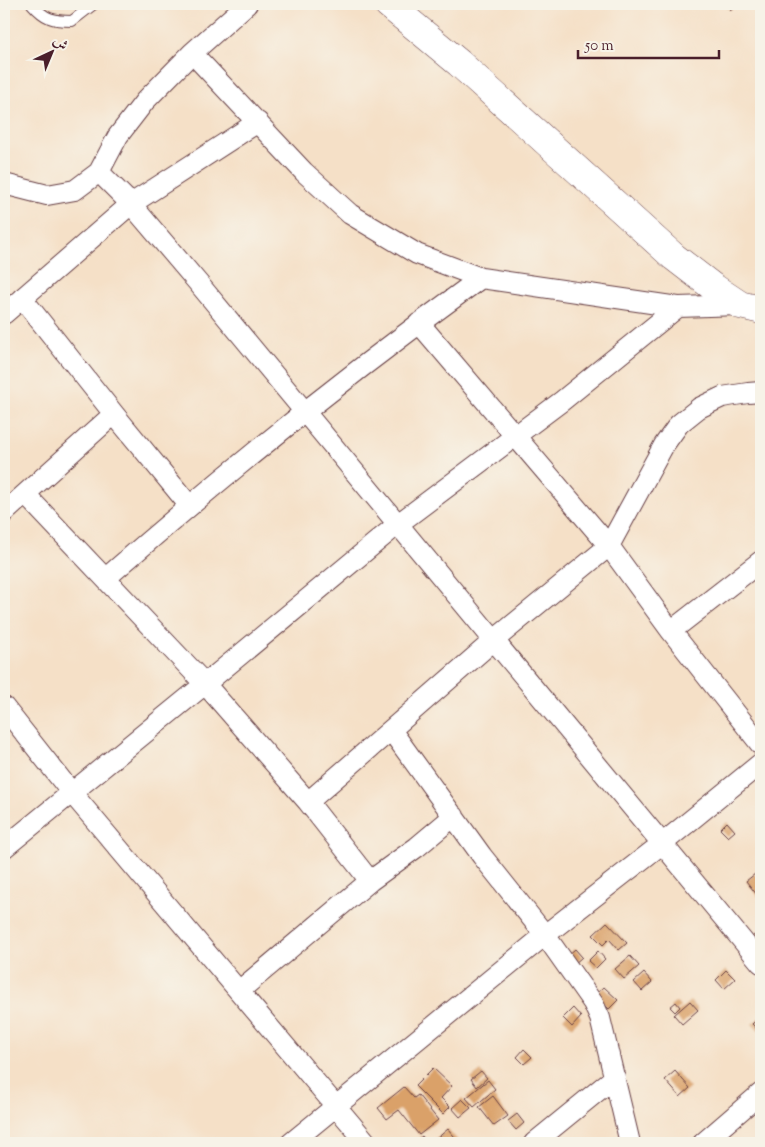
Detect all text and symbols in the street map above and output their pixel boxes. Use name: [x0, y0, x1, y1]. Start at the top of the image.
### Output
north arrow: [28, 28, 78, 78]
scale bar: [578, 28, 719, 60]
text: ش: [48, 32, 72, 56]
text: 50 m: [584, 36, 614, 57]

